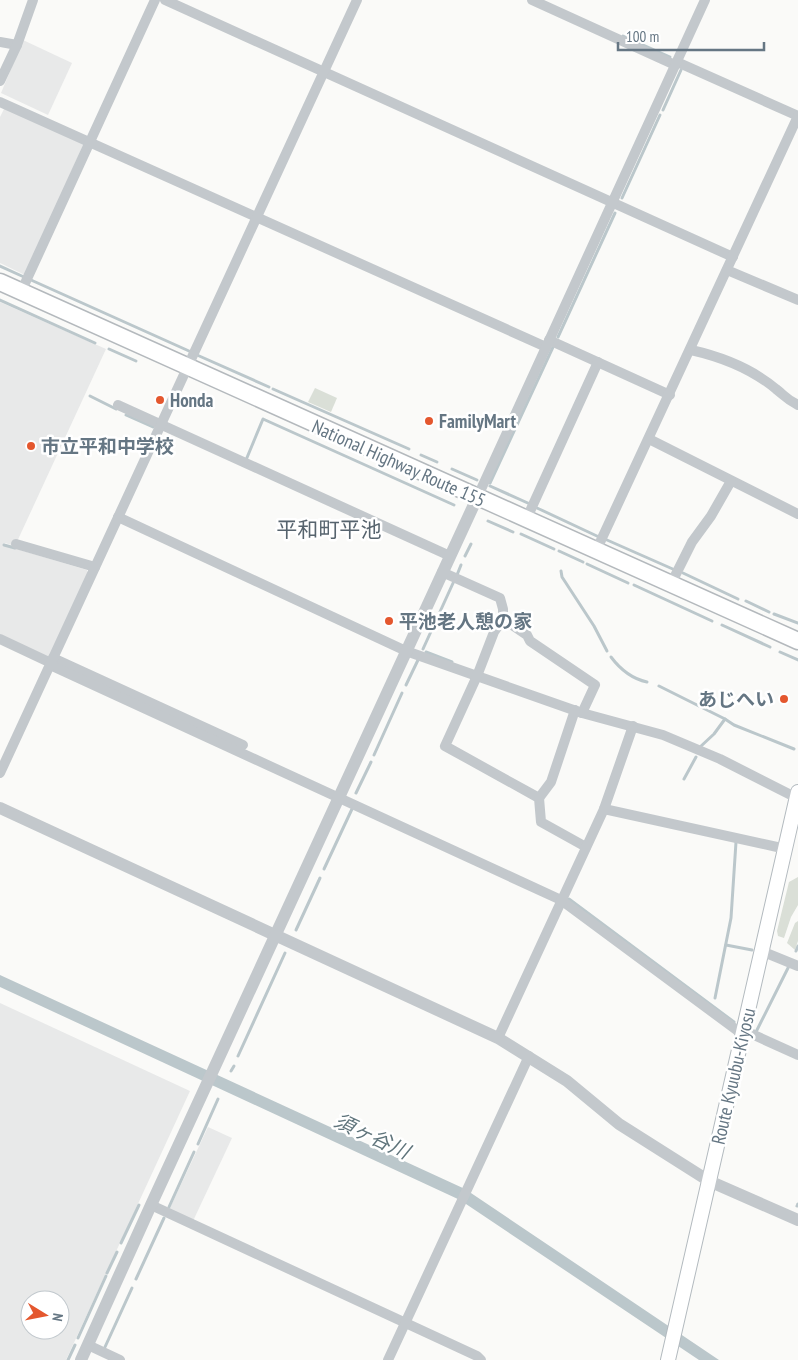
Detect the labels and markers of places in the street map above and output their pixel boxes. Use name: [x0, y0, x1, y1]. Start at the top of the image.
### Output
place label: Honda: [170, 388, 214, 412]
marker: Honda: [154, 394, 166, 406]
place label: FamilyMart: [439, 409, 516, 433]
marker: FamilyMart: [423, 415, 435, 427]
place label: 市立平和中学校: [41, 434, 174, 458]
marker: 市立平和中学校: [25, 440, 37, 452]
place label: 平池老人憩の家: [399, 609, 532, 633]
marker: 平池老人憩の家: [383, 615, 395, 627]
place label: あじへい: [698, 687, 774, 711]
marker: あじへい: [778, 693, 790, 705]

